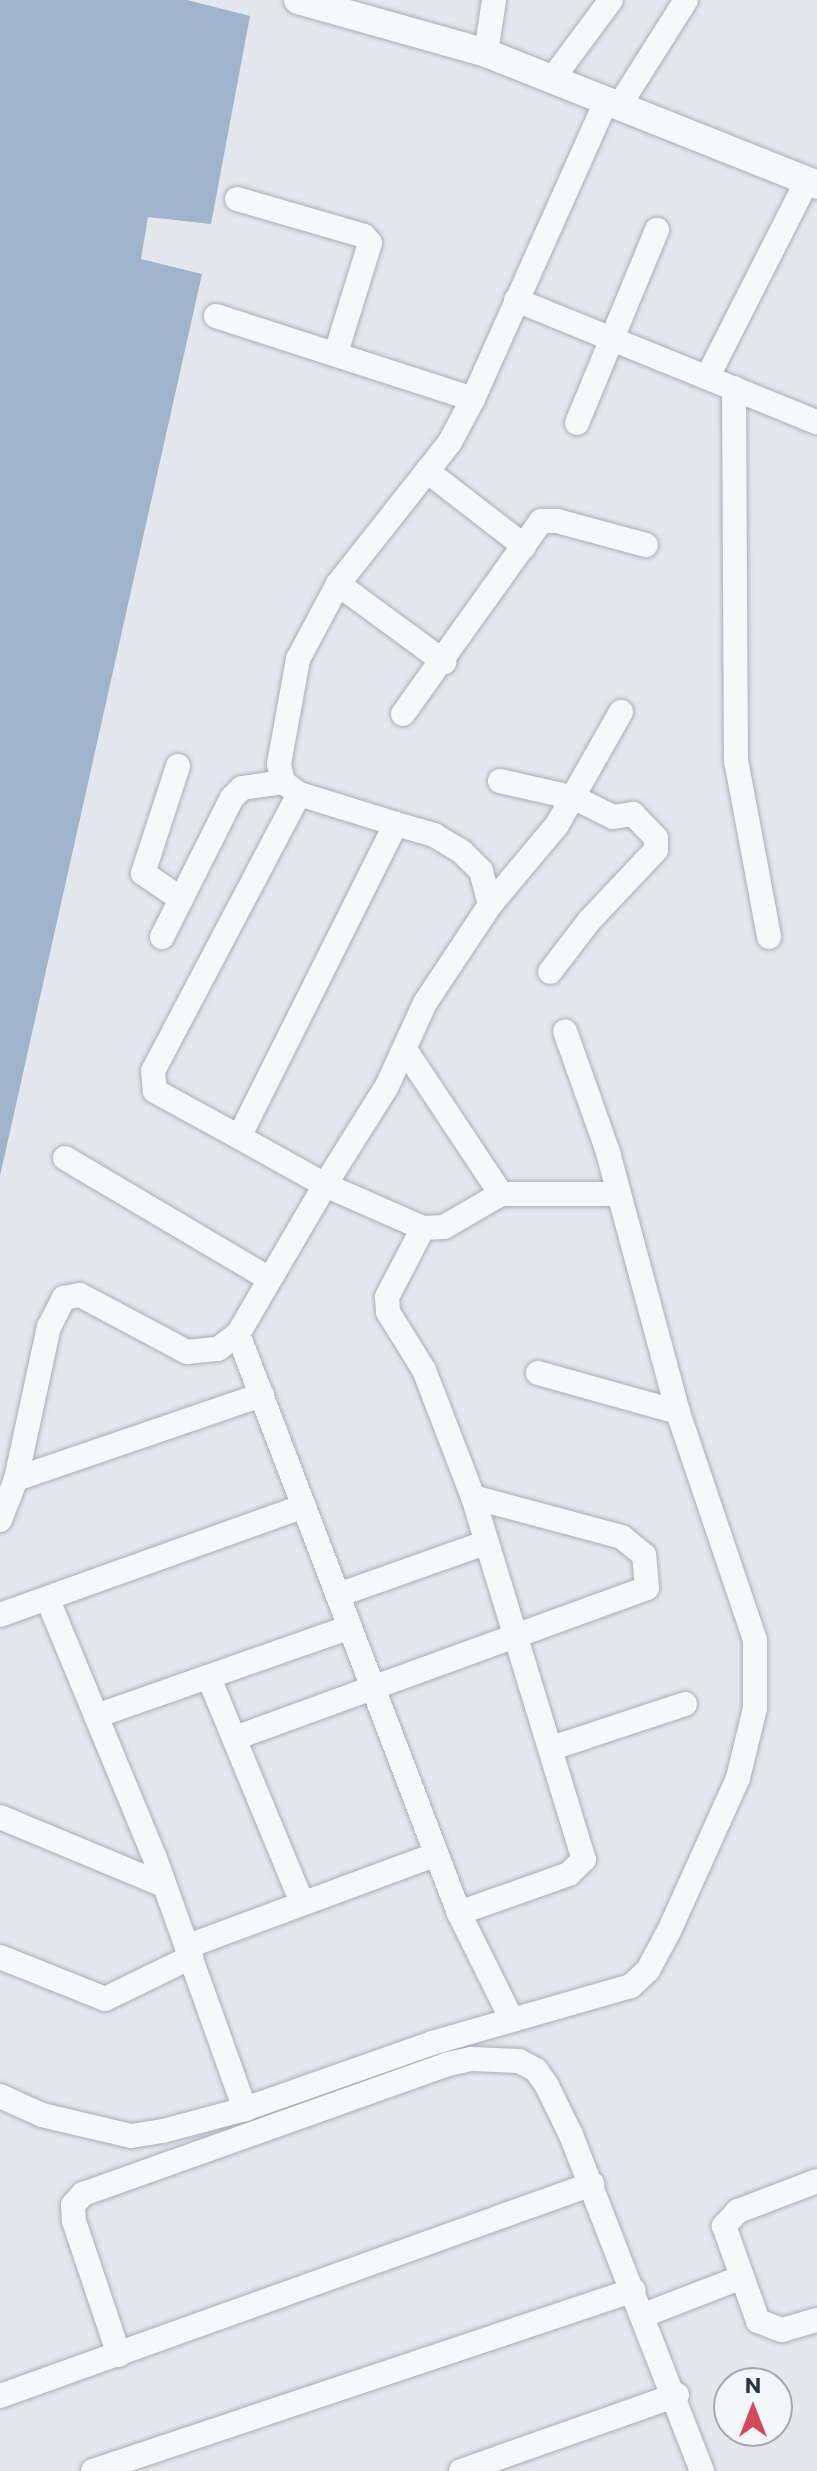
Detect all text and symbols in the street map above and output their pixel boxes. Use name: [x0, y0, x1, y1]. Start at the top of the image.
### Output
north arrow: [713, 2367, 793, 2447]
text: N: [745, 2371, 761, 2398]

